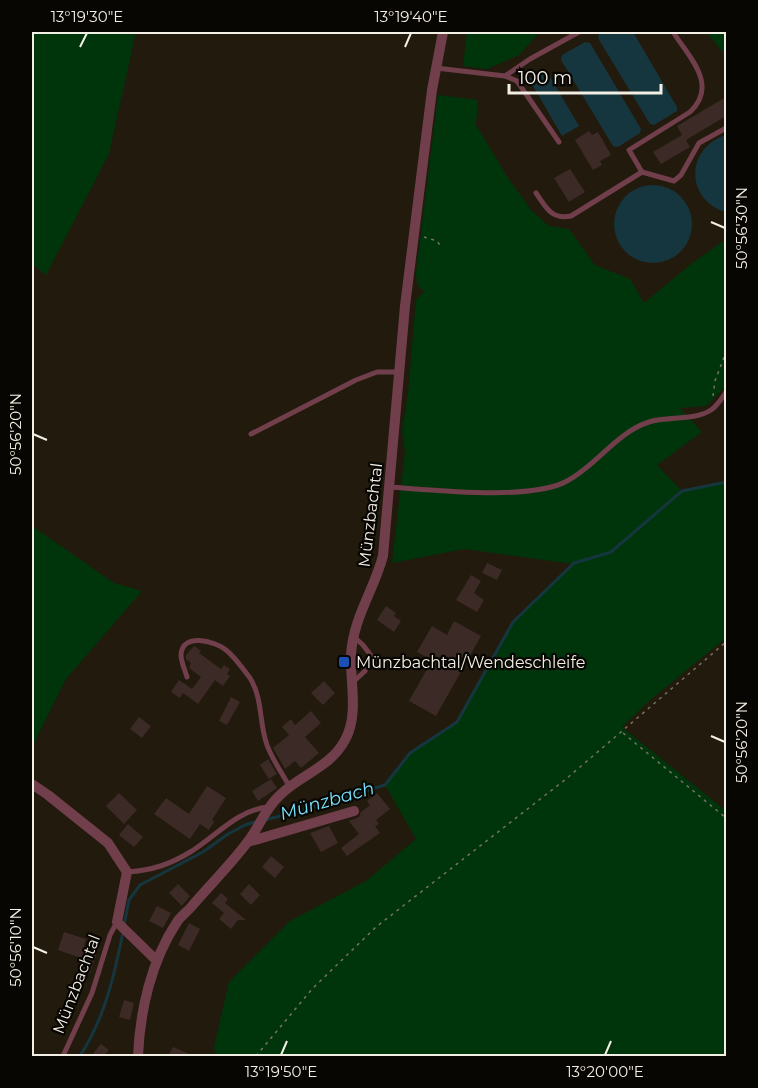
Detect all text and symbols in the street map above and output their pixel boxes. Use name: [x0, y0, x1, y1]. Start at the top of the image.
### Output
text: 13°19'30"E: [51, 7, 123, 26]
text: 13°19'40"E: [374, 7, 448, 26]
scale bar: [509, 57, 660, 95]
text: 100 m: [518, 67, 572, 89]
text: 50°56'30"N: [732, 187, 751, 269]
text: 50°56'20"N: [6, 393, 25, 475]
street label: Münzbachtal: [355, 462, 386, 568]
place label: Münzbachtal/Wendeschleife: [356, 653, 585, 672]
marker: Münzbachtal/Wendeschleife: [337, 655, 351, 669]
text: 50°56'20"N: [732, 701, 751, 783]
water label: Münzbach: [277, 777, 377, 825]
text: 50°56'10"N: [6, 907, 25, 987]
street label: Münzbachtal: [49, 932, 104, 1037]
text: 13°19'50"E: [245, 1062, 317, 1081]
text: 13°20'00"E: [566, 1062, 644, 1081]

